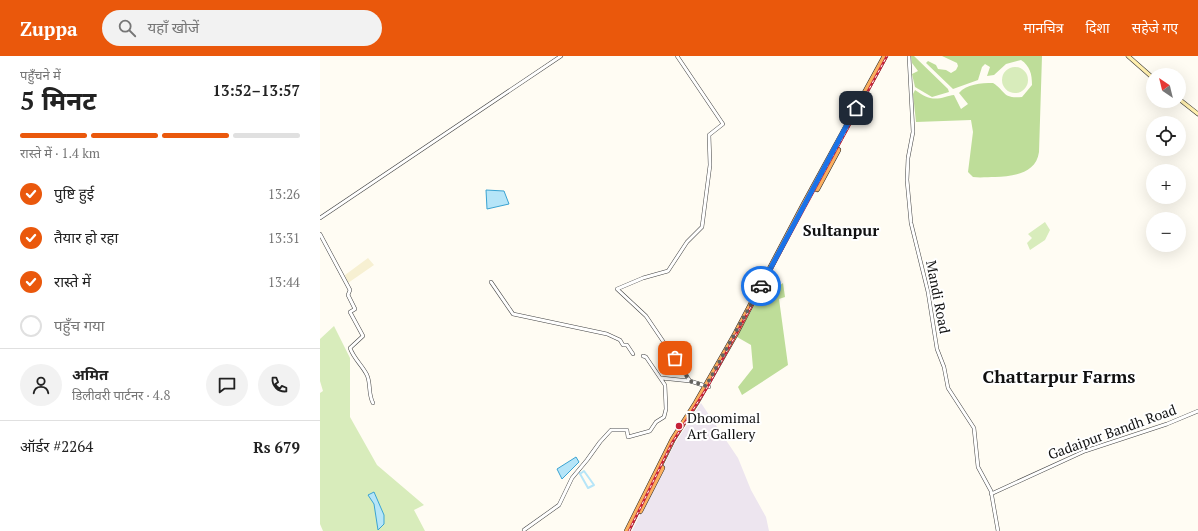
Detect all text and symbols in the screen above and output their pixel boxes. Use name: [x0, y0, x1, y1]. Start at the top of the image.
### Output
search box: [102, 10, 382, 46]
text: Zuppa: [20, 16, 78, 41]
icon: search: [116, 17, 138, 39]
text: यहाँ खोजें: [148, 17, 199, 37]
text: मानचित्र: [1023, 18, 1063, 37]
text: दिशा: [1085, 18, 1110, 37]
text: सहेजे गए: [1132, 18, 1178, 37]
text: पहुँचने में: [20, 66, 61, 84]
north arrow: [1146, 68, 1186, 108]
map controls: [1146, 68, 1186, 252]
text: 13:52–13:57: [213, 80, 300, 100]
text: 5 मिनट: [20, 83, 96, 117]
pin: [839, 91, 873, 125]
icon: home: [845, 97, 867, 119]
button: locate: [1146, 116, 1186, 156]
text: रास्ते में · 1.4 km: [20, 144, 100, 162]
button: +: [1146, 164, 1186, 204]
icon: check: [20, 183, 42, 205]
text: पुष्टि हुई: [54, 183, 94, 203]
text: 13:26: [268, 185, 300, 203]
button: −: [1146, 212, 1186, 252]
district label: Sultanpur: [803, 219, 879, 241]
icon: check: [20, 227, 42, 249]
text: तैयार हो रहा: [54, 227, 118, 247]
text: 13:31: [268, 229, 300, 247]
street label: Mandi Road: [922, 259, 955, 335]
courier: [741, 266, 781, 306]
icon: check: [20, 271, 42, 293]
text: रास्ते में: [54, 271, 91, 291]
text: 13:44: [268, 273, 300, 291]
icon: car: [750, 275, 772, 297]
text: पहुँच गया: [54, 315, 105, 335]
pin: [658, 341, 692, 375]
icon: bag: [664, 347, 686, 369]
button: person: [20, 364, 62, 406]
text: अमित: [72, 364, 108, 384]
button: chat: [206, 364, 248, 406]
button: phone: [258, 364, 300, 406]
district label: Chattarpur Farms: [983, 364, 1135, 388]
text: डिलीवरी पार्टनर · 4.8: [72, 386, 170, 404]
street label: Gadaipur Bandh Road: [1045, 399, 1179, 464]
place label: Dhoomimal Art Gallery: [687, 408, 760, 443]
marker: Dhoomimal Art Gallery: [674, 421, 684, 431]
text: ऑर्डर #2264: [20, 436, 93, 456]
text: Rs 679: [253, 437, 300, 457]

